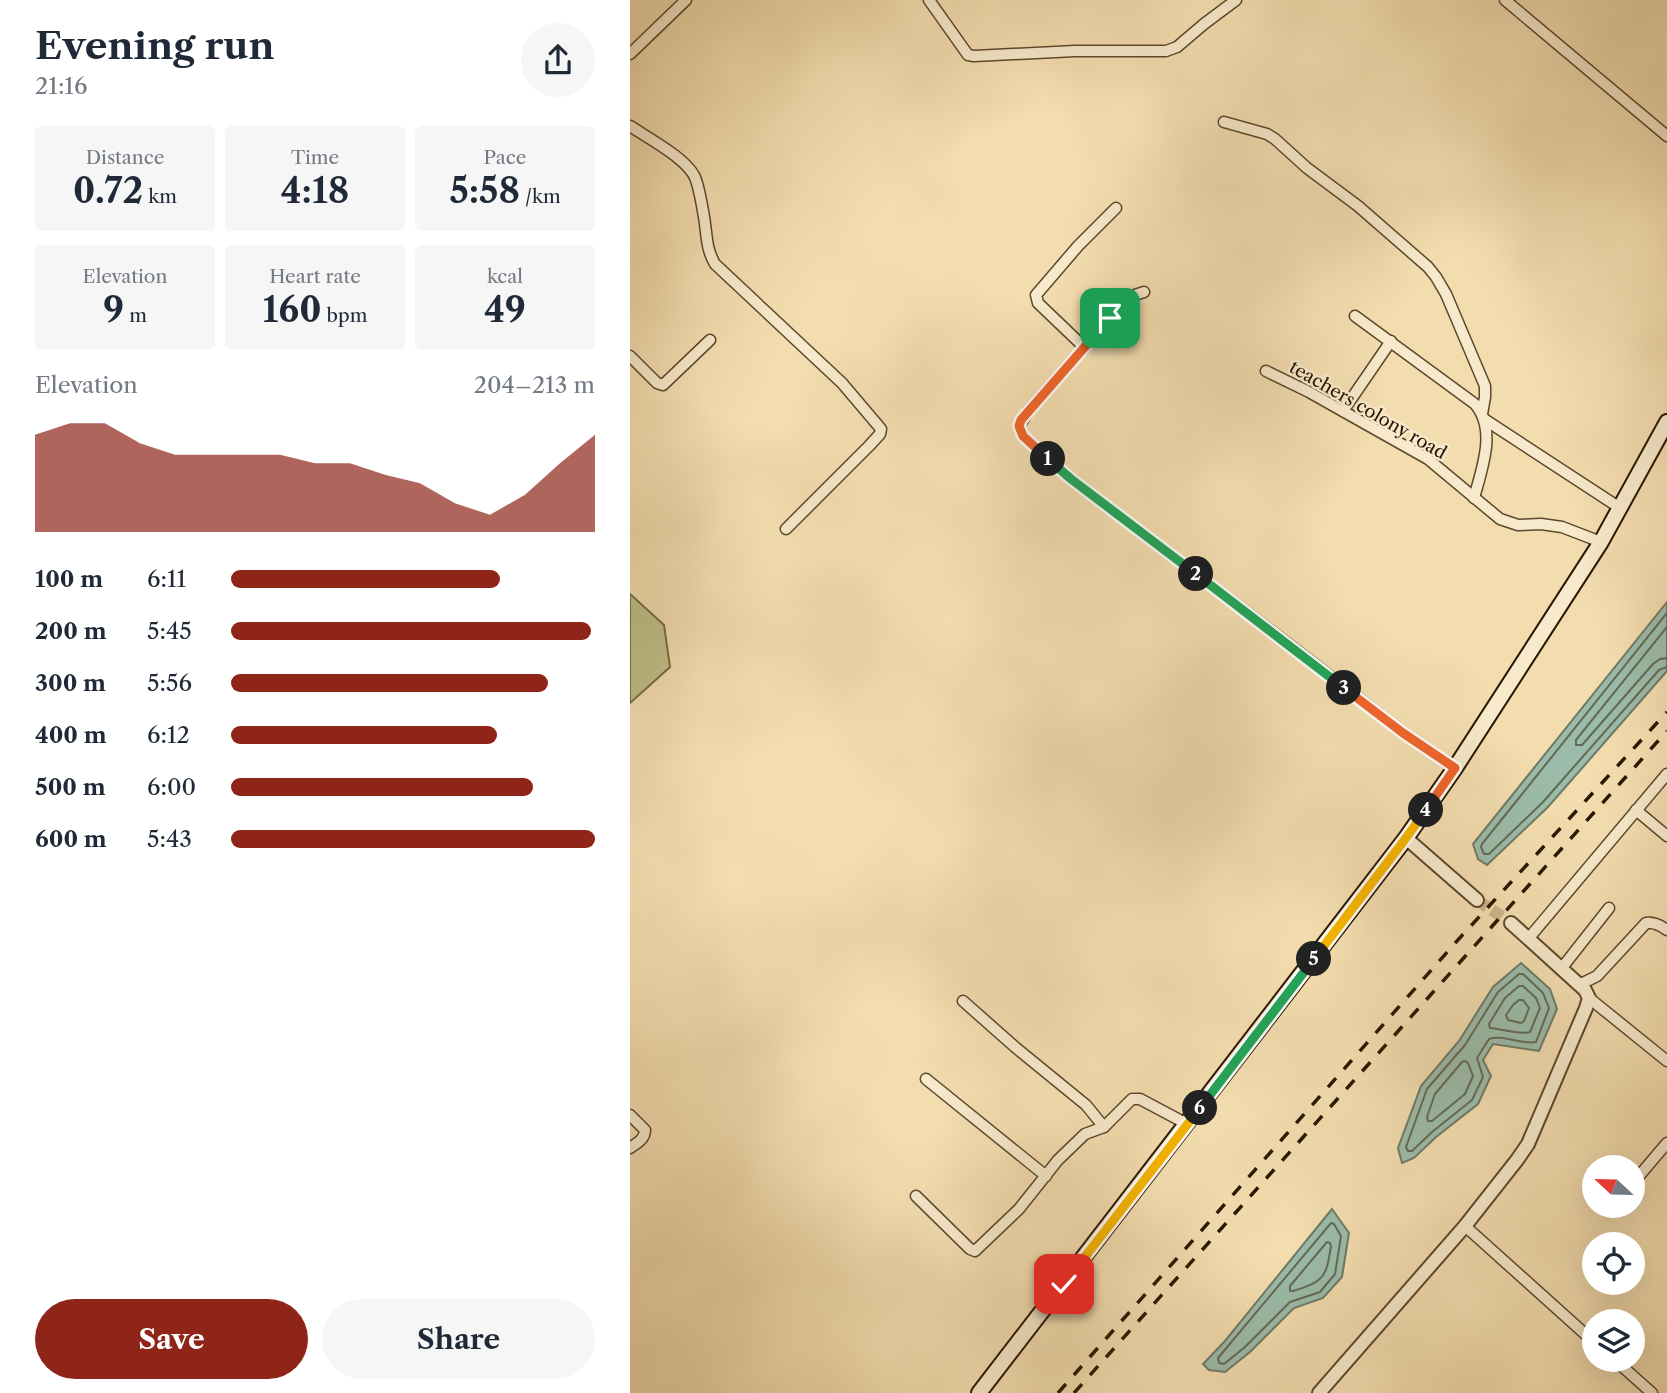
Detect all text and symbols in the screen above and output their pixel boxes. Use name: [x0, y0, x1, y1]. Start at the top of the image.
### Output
text: Evening run: [35, 22, 275, 69]
button: share: [521, 23, 595, 97]
text: 21:16: [35, 72, 88, 100]
text: Distance: [86, 146, 164, 169]
text: Time: [291, 146, 339, 169]
text: Pace: [484, 146, 526, 169]
text: 0.72: [73, 169, 143, 212]
text: 4:18: [281, 169, 349, 212]
text: 5:58: [449, 169, 520, 212]
text: km: [143, 185, 177, 208]
text: /km: [520, 185, 561, 208]
text: Elevation: [83, 265, 167, 288]
text: Heart rate: [269, 265, 361, 288]
text: kcal: [487, 265, 523, 288]
text: 9: [103, 288, 124, 331]
text: 160: [263, 288, 322, 331]
text: 49: [484, 288, 526, 331]
pin: [1080, 288, 1140, 348]
icon: arrive: [1091, 299, 1129, 337]
text: m: [124, 304, 147, 327]
text: bpm: [322, 304, 367, 327]
street label: teachers colony road: [1286, 356, 1450, 464]
text: Elevation: [35, 371, 138, 399]
text: 204–213 m: [474, 371, 595, 399]
pin: 1: [1030, 442, 1066, 476]
text: 1: [1043, 447, 1052, 470]
pin: 2: [1178, 556, 1214, 592]
text: 2: [1190, 562, 1201, 585]
text: 100 m: [35, 565, 103, 593]
text: 6:11: [147, 565, 186, 593]
text: 200 m: [35, 617, 107, 645]
text: 5:45: [147, 617, 192, 645]
text: 300 m: [35, 669, 106, 697]
text: 5:56: [147, 669, 192, 697]
pin: 3: [1326, 670, 1362, 706]
text: 3: [1338, 676, 1349, 699]
text: 400 m: [35, 721, 107, 749]
text: 6:12: [147, 721, 190, 749]
text: 500 m: [35, 773, 106, 801]
text: 6:00: [147, 773, 196, 801]
pin: 4: [1408, 792, 1444, 828]
text: 4: [1420, 798, 1431, 821]
text: 600 m: [35, 825, 107, 853]
text: 5:43: [147, 825, 192, 853]
pin: 5: [1296, 942, 1332, 976]
text: 5: [1308, 947, 1319, 970]
pin: 6: [1182, 1090, 1218, 1126]
text: 6: [1194, 1096, 1205, 1119]
north arrow: [1582, 1155, 1645, 1218]
map controls: [1582, 1155, 1645, 1372]
button: locate: [1582, 1232, 1645, 1295]
pin: [1034, 1254, 1094, 1314]
icon: check: [1045, 1265, 1083, 1303]
button: Save: [35, 1299, 308, 1379]
button: Share: [322, 1299, 595, 1379]
button: layers: [1582, 1309, 1645, 1372]

